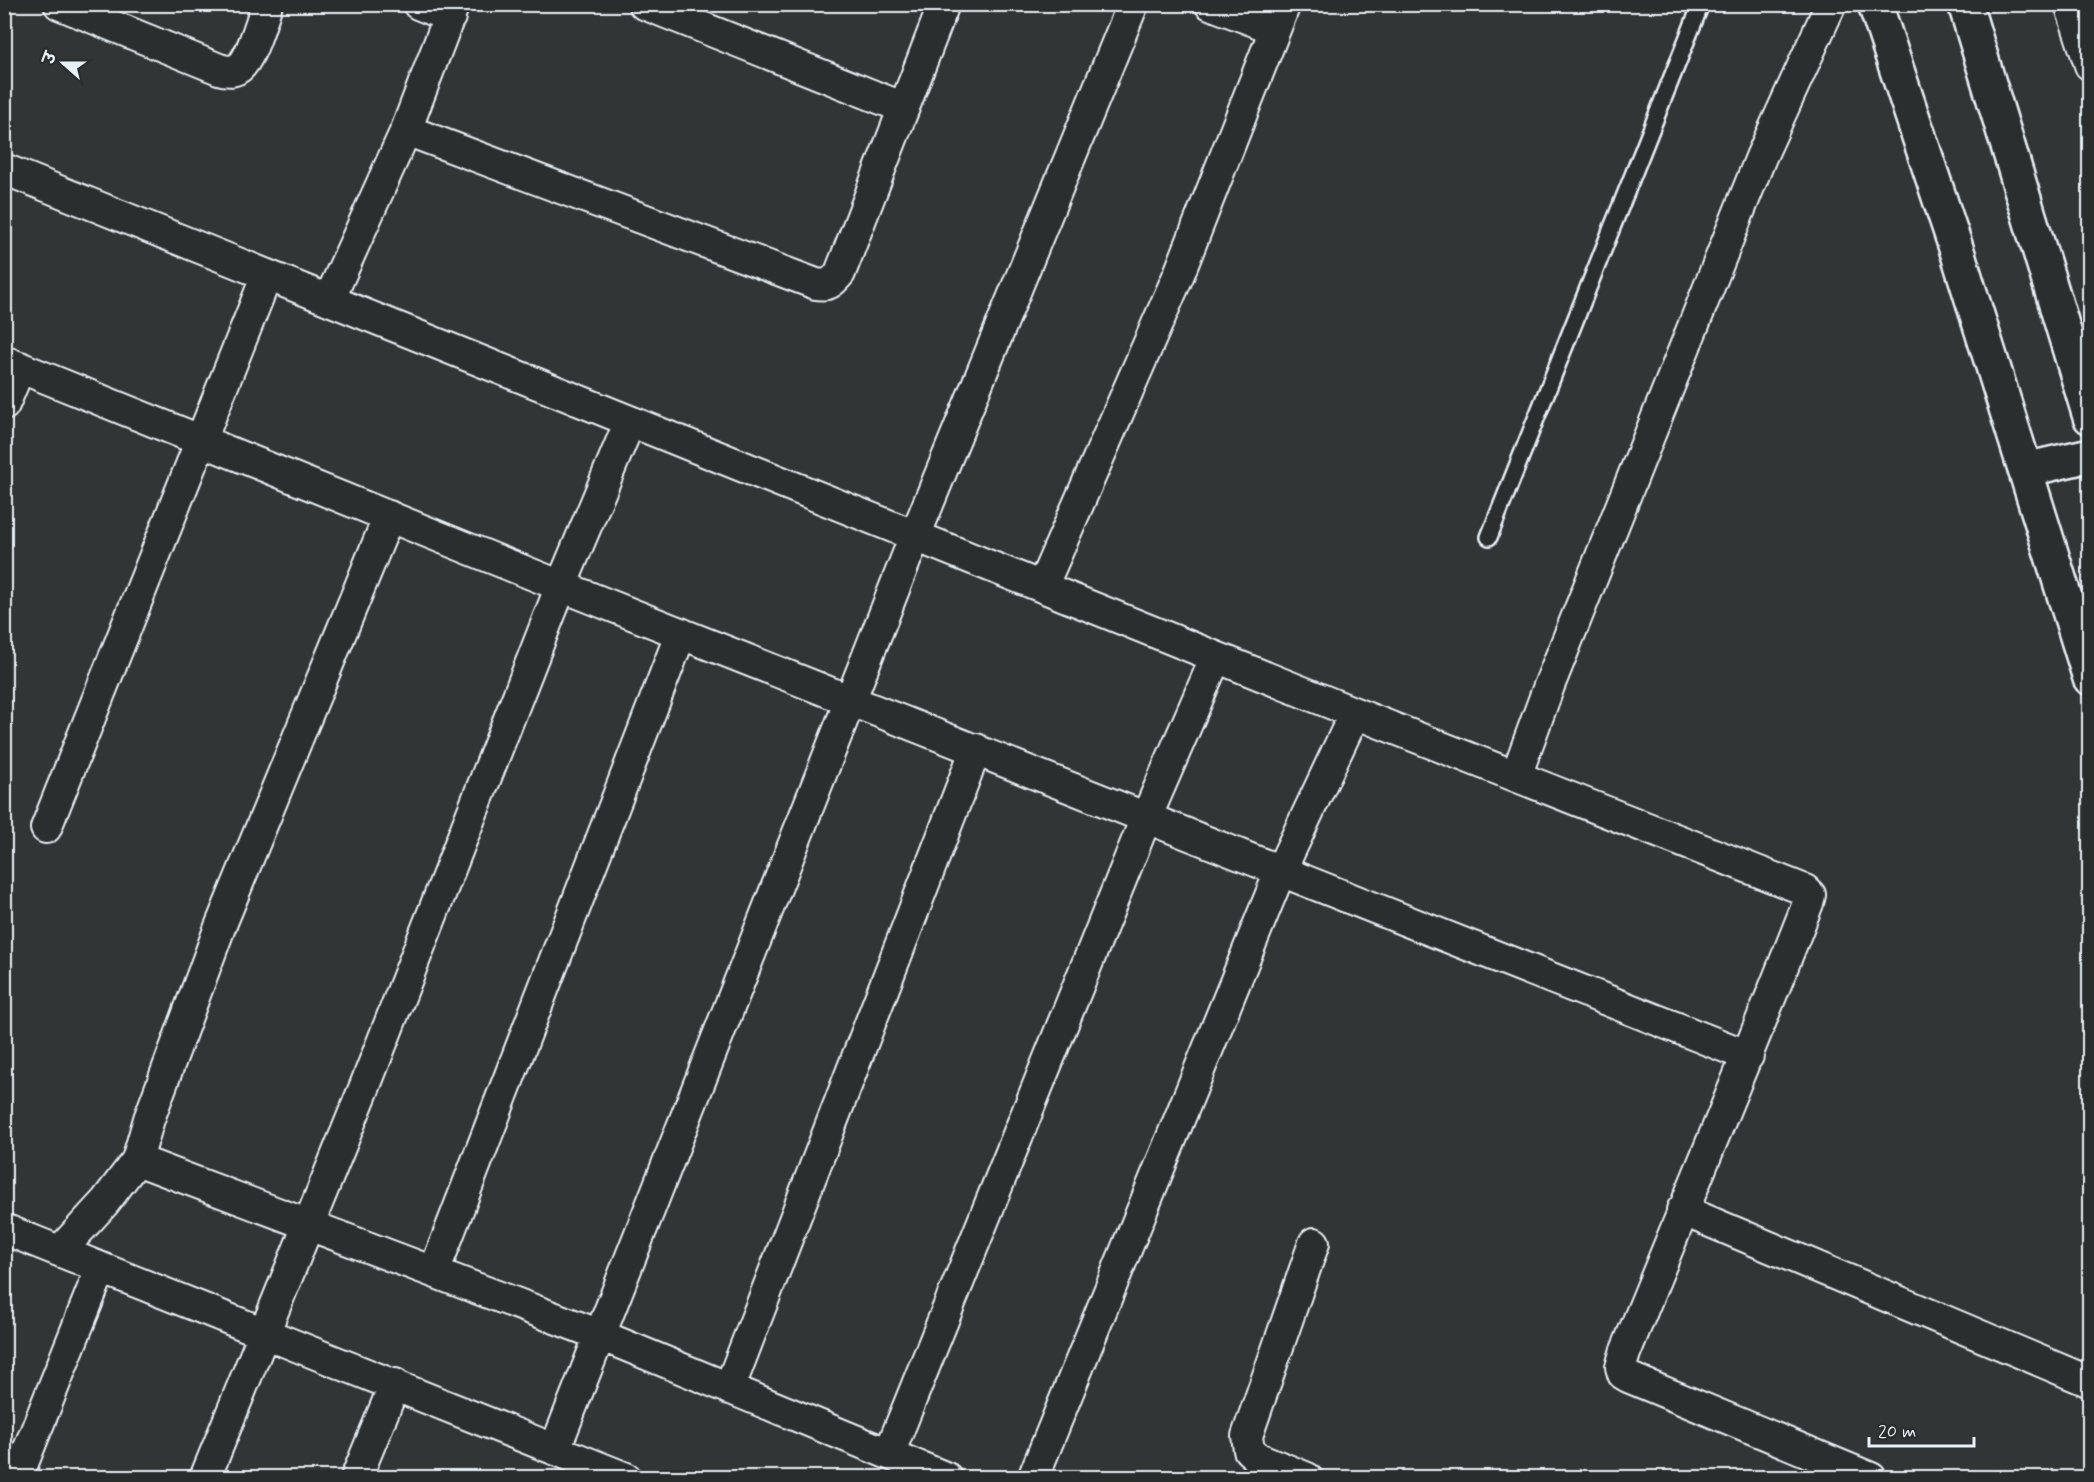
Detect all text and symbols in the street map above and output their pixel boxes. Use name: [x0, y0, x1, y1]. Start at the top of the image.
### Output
north arrow: [33, 33, 93, 93]
text: उ: [38, 48, 63, 69]
scale bar: [1869, 1410, 1974, 1448]
text: 20 m: [1878, 1420, 1916, 1444]

